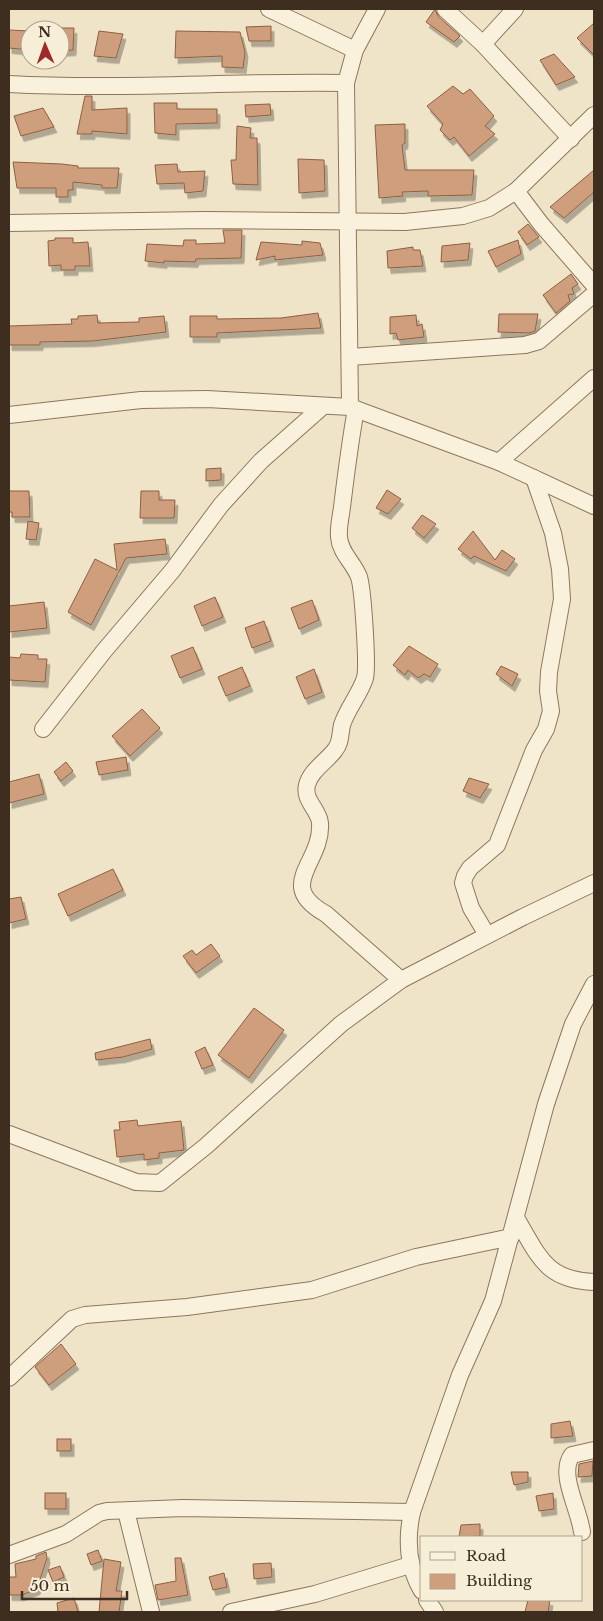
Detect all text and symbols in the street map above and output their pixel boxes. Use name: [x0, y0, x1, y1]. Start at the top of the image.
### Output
north arrow: [20, 20, 70, 70]
text: N: [38, 23, 51, 41]
legend: [420, 1536, 583, 1601]
text: Road: [466, 1546, 506, 1565]
scale bar: [22, 1568, 128, 1600]
text: Building: [466, 1571, 533, 1590]
text: 50 m: [30, 1576, 70, 1595]

